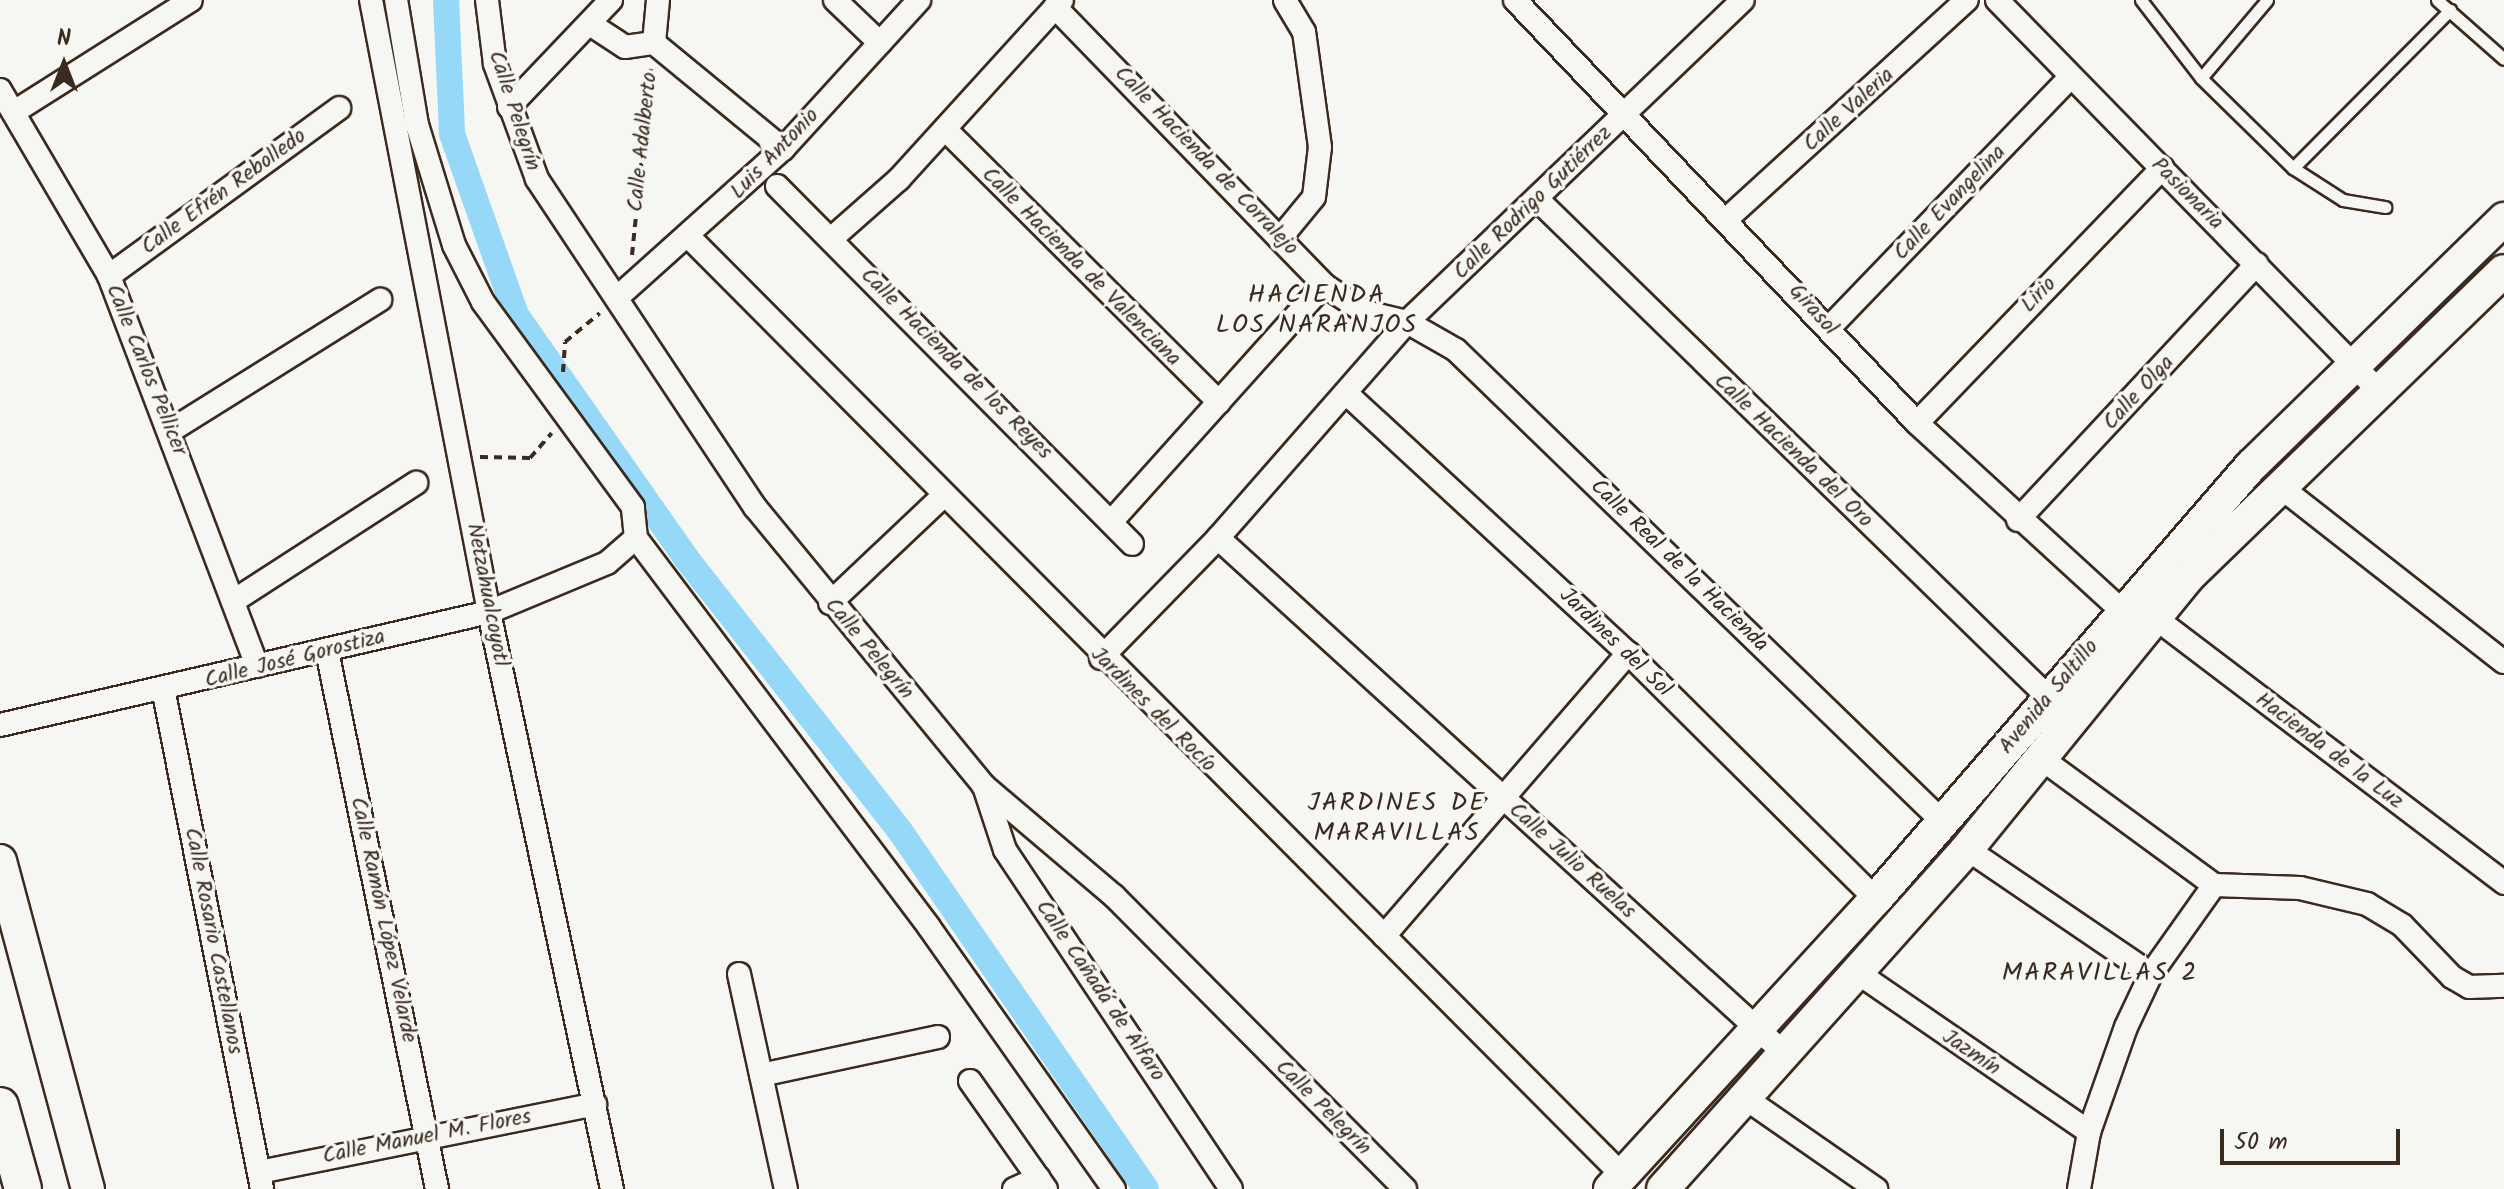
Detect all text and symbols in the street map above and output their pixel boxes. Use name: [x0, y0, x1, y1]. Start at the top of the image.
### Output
text: N: [57, 22, 71, 57]
north arrow: [24, 24, 104, 104]
street label: Calle Pelegrín: [482, 48, 546, 174]
street label: Calle Hacienda de Corralejo: [1108, 61, 1304, 261]
street label: Calle Valeria: [1798, 62, 1900, 158]
street label: Calle Adalberto: [623, 71, 663, 213]
street label: Luis Antonio: [725, 103, 825, 205]
street label: Calle Rodrigo Gutiérrez: [1448, 121, 1618, 285]
street label: Calle Efrén Rebolledo: [136, 123, 312, 261]
street label: Calle Evangelina: [1888, 140, 2012, 266]
street label: Pasionaria: [2145, 152, 2229, 236]
street label: Calle Hacienda de Valenciana: [976, 162, 1186, 372]
street label: Calle Hacienda de los Reyes: [855, 263, 1057, 465]
street label: Lirio: [2016, 272, 2062, 318]
street label: Girasol: [1783, 278, 1843, 342]
district label: HACIENDA LOS NARANJOS: [1216, 280, 1418, 342]
street label: Calle Carlos Pellicer: [100, 281, 192, 459]
street label: Calle Olga: [2098, 350, 2180, 436]
street label: Calle Hacienda del Oro: [1708, 368, 1878, 534]
street label: Calle Real de la Hacienda: [1584, 474, 1774, 658]
street label: Netzahualcoyotl: [460, 521, 514, 669]
street label: Jardines del Sol: [1553, 583, 1677, 703]
street label: Calle Pelegrín: [819, 593, 919, 705]
street label: Calle José Gorostiza: [202, 624, 388, 694]
street label: Avenida Saltillo: [1993, 634, 2105, 760]
street label: Jardines del Rocío: [1085, 642, 1221, 778]
street label: Hacienda de la Luz: [2250, 687, 2408, 815]
district label: JARDINES DE MARAVILLAS: [1307, 788, 1487, 850]
street label: Calle Ramón López Velarde: [344, 795, 422, 1045]
street label: Calle Julio Ruelas: [1503, 797, 1641, 925]
street label: Calle Rosario Castellanos: [178, 825, 248, 1057]
street label: Calle Cañadá de Alfaro: [1030, 895, 1170, 1087]
district label: MARAVILLAS 2: [2002, 958, 2198, 990]
street label: Jazmín: [1937, 1024, 2005, 1082]
street label: Calle Pelegrín: [1270, 1055, 1376, 1161]
street label: Calle Manuel M. Flores: [320, 1104, 534, 1170]
scale bar: [2224, 1113, 2404, 1163]
text: 50 m: [2234, 1123, 2288, 1162]

